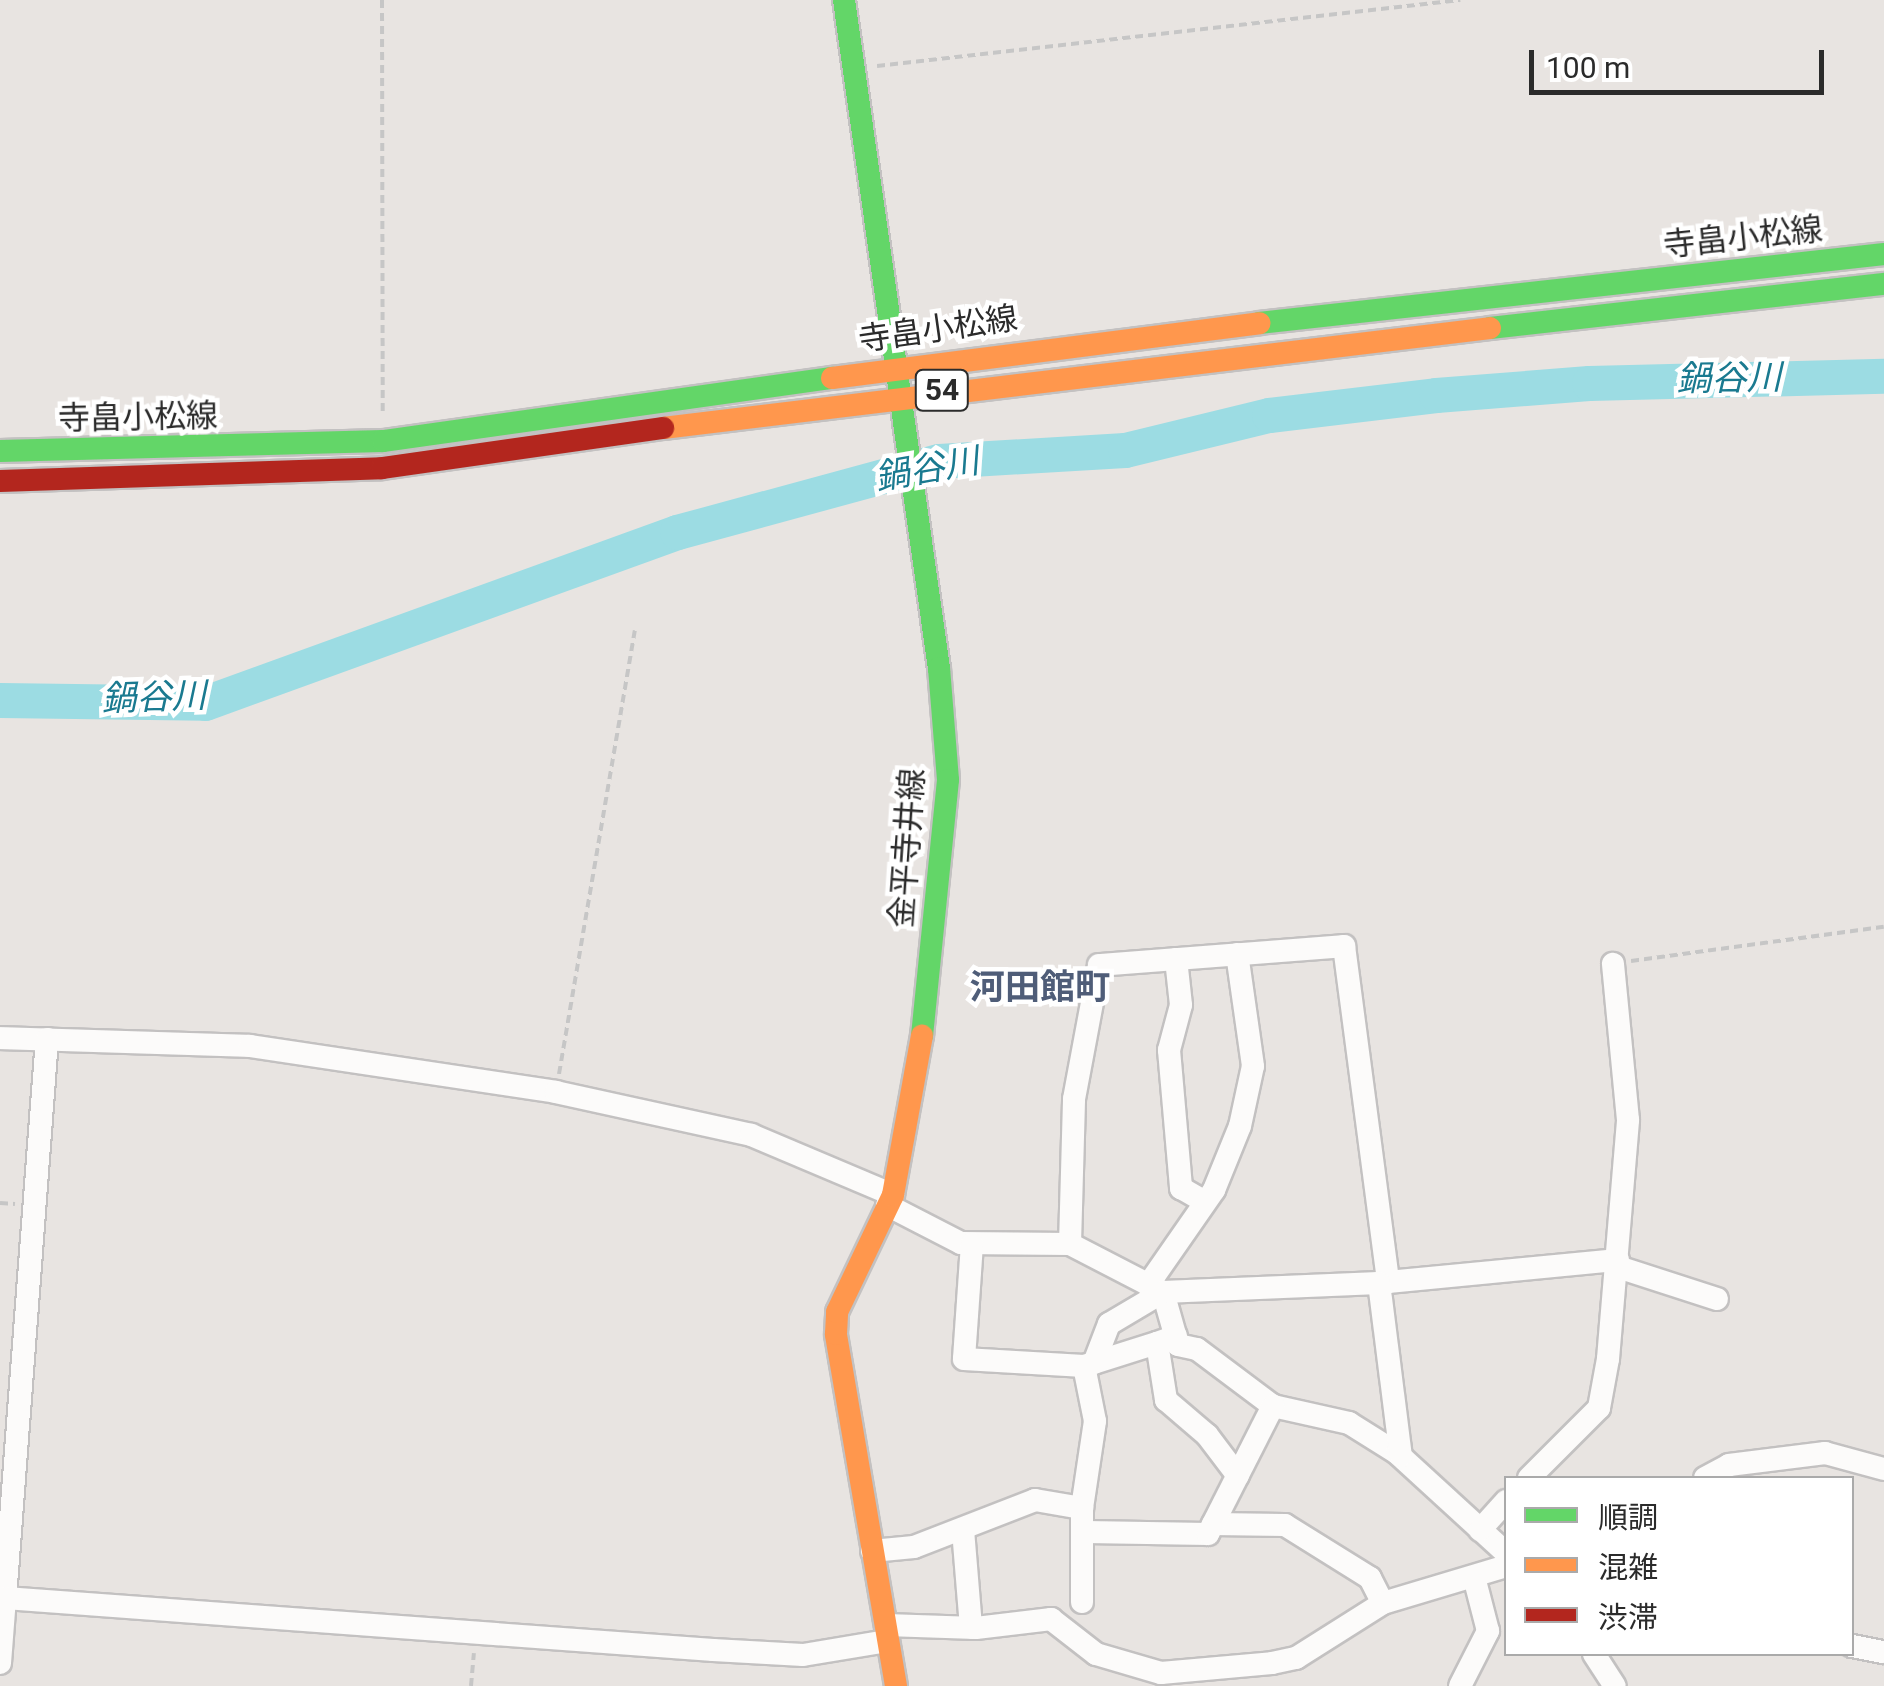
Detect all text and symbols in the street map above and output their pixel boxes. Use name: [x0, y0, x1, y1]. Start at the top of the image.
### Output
scale bar: [1534, 30, 1829, 92]
text: 100 m: [1546, 50, 1630, 85]
street label: 寺畠小松線: [1661, 210, 1825, 264]
street label: 寺畠小松線: [856, 299, 1020, 359]
water label: 鍋谷川: [1676, 357, 1782, 401]
road number: 54: [914, 365, 970, 415]
street label: 寺畠小松線: [58, 396, 218, 438]
water label: 鍋谷川: [872, 440, 982, 500]
water label: 鍋谷川: [101, 675, 207, 721]
street label: 金平寺井線: [882, 767, 932, 929]
district label: 河田館町: [970, 967, 1110, 1009]
legend: [1504, 1476, 1854, 1656]
text: 順調: [1598, 1500, 1658, 1535]
text: 混雑: [1598, 1550, 1658, 1585]
text: 渋滞: [1598, 1600, 1658, 1635]

